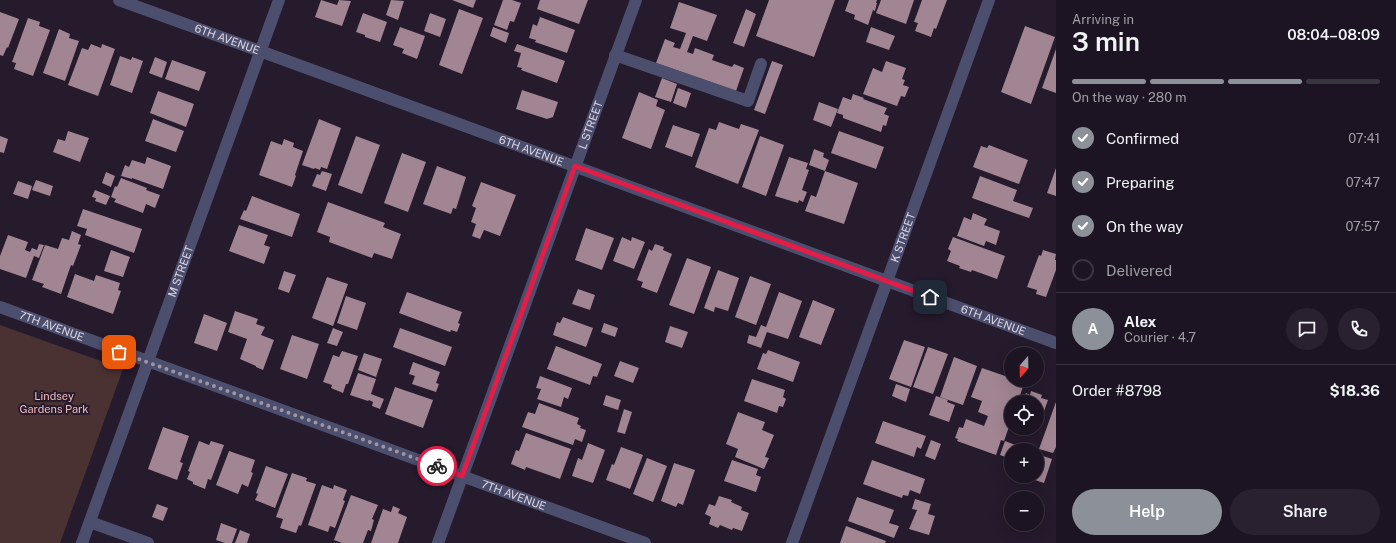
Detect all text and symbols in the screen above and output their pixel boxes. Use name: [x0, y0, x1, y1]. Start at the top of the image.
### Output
text: Arriving in: [1072, 12, 1134, 27]
street label: 6TH AVENUE: [193, 22, 261, 56]
text: 3 min: [1072, 26, 1140, 57]
text: 08:04–08:09: [1287, 26, 1380, 43]
text: On the way · 280 m: [1072, 90, 1187, 105]
street label: L STREET: [576, 99, 605, 151]
icon: check: [1072, 127, 1094, 149]
text: Confirmed: [1106, 130, 1179, 147]
text: 07:41: [1348, 131, 1380, 146]
street label: 6TH AVENUE: [497, 133, 566, 168]
icon: check: [1072, 171, 1094, 193]
text: Preparing: [1106, 174, 1175, 191]
text: 07:47: [1346, 175, 1380, 190]
street label: K STREET: [888, 211, 917, 264]
icon: check: [1072, 215, 1094, 237]
text: On the way: [1106, 218, 1183, 235]
text: 07:57: [1345, 219, 1380, 234]
street label: M STREET: [166, 243, 196, 299]
text: Delivered: [1106, 262, 1172, 279]
pin: [913, 280, 947, 314]
icon: home: [919, 286, 941, 308]
street label: 6TH AVENUE: [959, 303, 1028, 337]
button: chat: [1286, 308, 1328, 350]
button: phone: [1338, 308, 1380, 350]
street label: 7TH AVENUE: [18, 309, 86, 343]
text: Alex: [1124, 313, 1156, 330]
text: A: [1088, 320, 1098, 337]
text: Courier · 4.7: [1124, 330, 1196, 345]
pin: [102, 335, 136, 369]
icon: bag: [108, 341, 130, 363]
north arrow: [1004, 347, 1044, 387]
map controls: [1004, 347, 1044, 531]
text: Order #8798: [1072, 382, 1162, 399]
text: $18.36: [1329, 382, 1380, 399]
park label: Lindsey Gardens Park: [19, 390, 89, 415]
button: locate: [1004, 395, 1044, 435]
button: +: [1004, 443, 1044, 483]
courier: [417, 446, 457, 486]
icon: bike: [426, 455, 448, 477]
street label: 7TH AVENUE: [480, 478, 548, 512]
button: Help: [1072, 489, 1222, 535]
button: Share: [1230, 489, 1380, 535]
button: −: [1004, 491, 1044, 531]

